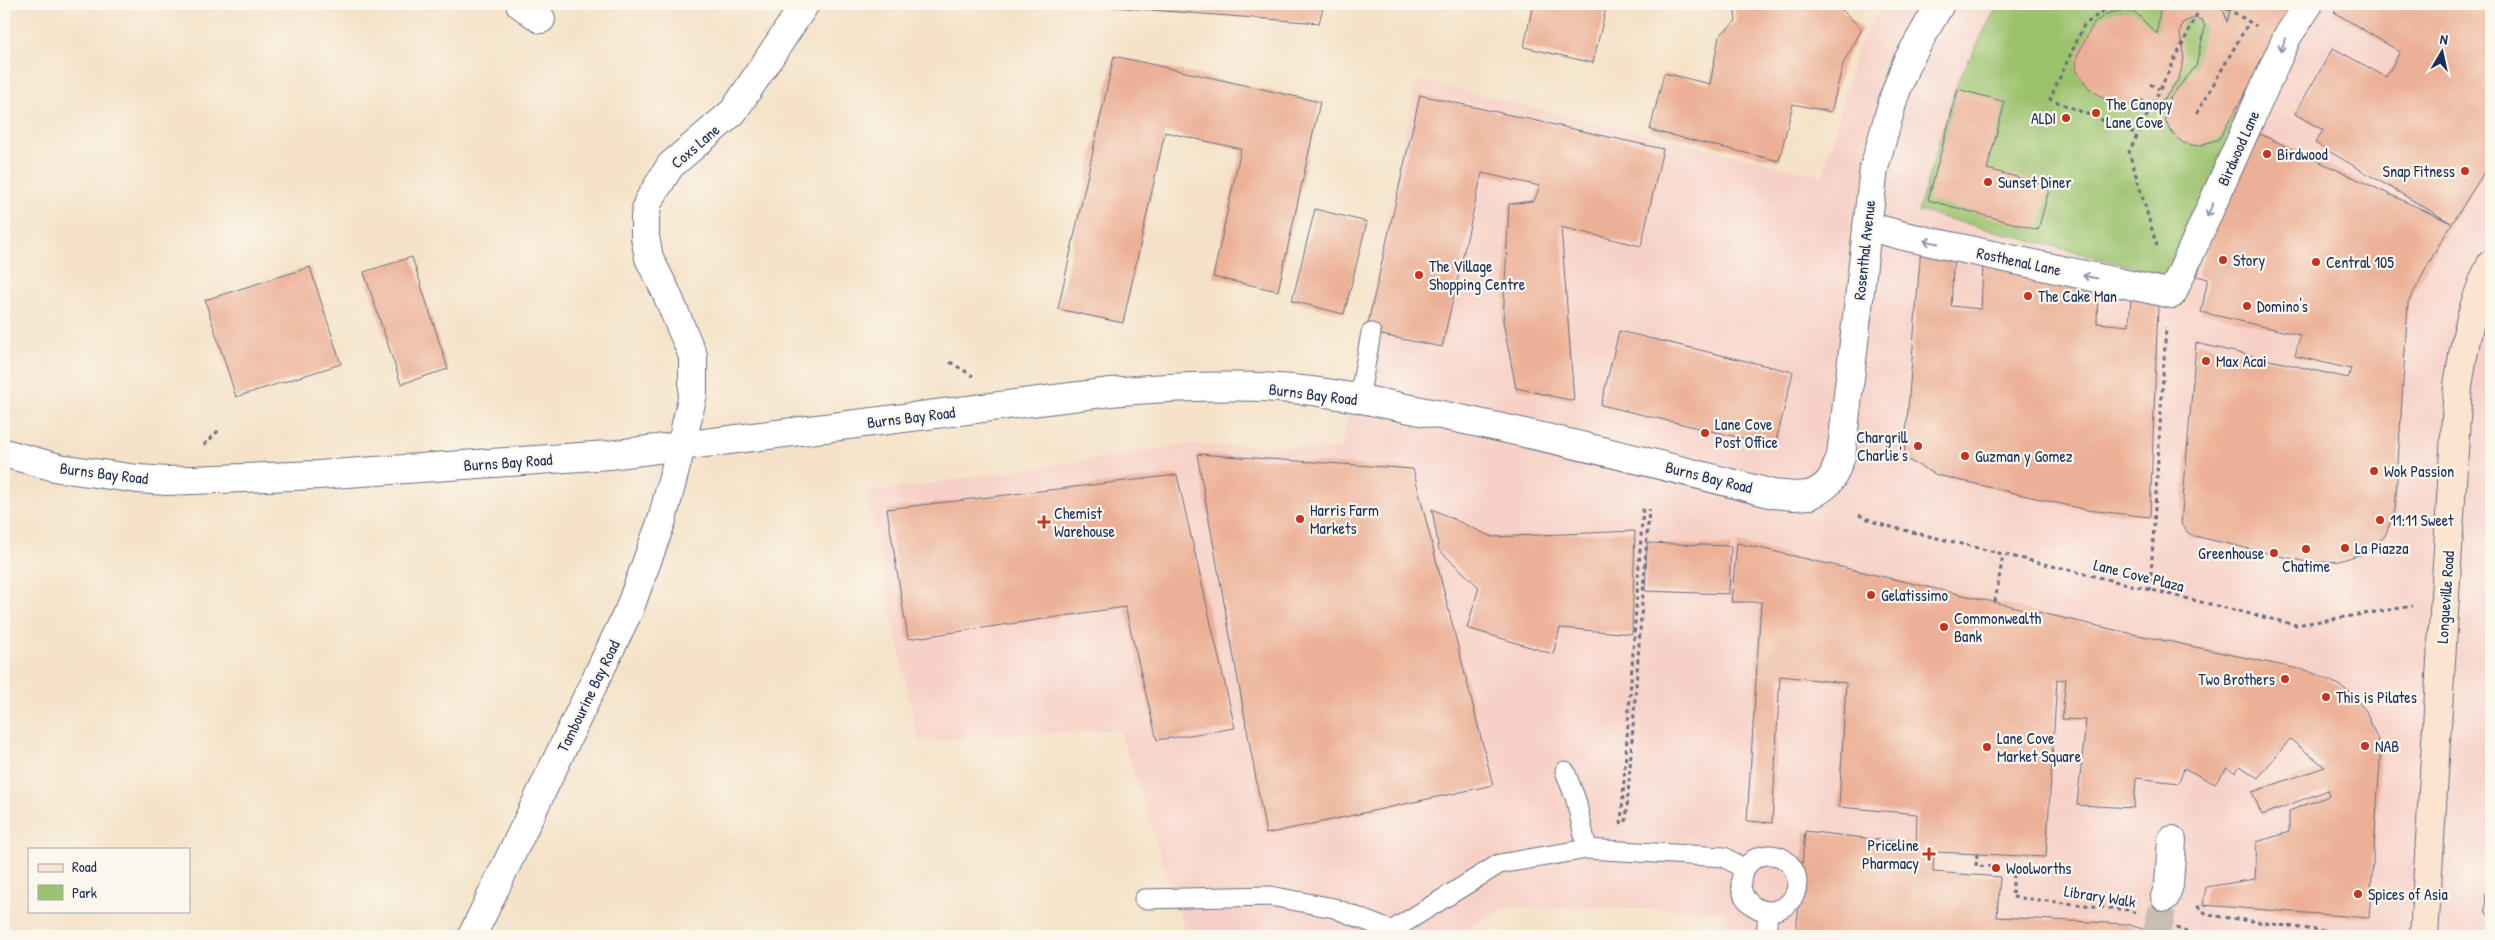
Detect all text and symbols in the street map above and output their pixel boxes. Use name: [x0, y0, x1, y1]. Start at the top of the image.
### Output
north arrow: [2418, 28, 2468, 78]
text: N: [2439, 29, 2450, 49]
one-way arrow: [2278, 37, 2288, 52]
place label: The Canopy Lane Cove: [2106, 93, 2173, 133]
street label: Birdwood Lane: [2212, 106, 2265, 189]
place label: ALDI: [2031, 107, 2056, 129]
marker: The Canopy Lane Cove: [2090, 107, 2102, 119]
marker: ALDI: [2060, 112, 2072, 124]
street label: Coxs Lane: [666, 118, 725, 173]
place label: Birdwood: [2277, 143, 2328, 165]
marker: Birdwood: [2261, 148, 2273, 160]
place label: Snap Fitness: [2383, 160, 2455, 182]
marker: Snap Fitness: [2459, 165, 2471, 177]
place label: Sunset Diner: [1998, 171, 2072, 193]
marker: Sunset Diner: [1982, 176, 1994, 188]
street label: Rosenthal Avenue: [1848, 198, 1880, 301]
one-way arrow: [2205, 202, 2214, 217]
one-way arrow: [1924, 237, 1940, 246]
street label: Rosthenal Lane: [1975, 241, 2064, 281]
place label: Story: [2233, 249, 2265, 271]
place label: Central 105: [2326, 251, 2394, 273]
marker: Story: [2217, 254, 2229, 266]
place label: The Village Shopping Centre: [1429, 255, 1526, 295]
marker: Central 105: [2310, 256, 2322, 268]
marker: The Village Shopping Centre: [1413, 269, 1425, 281]
one-way arrow: [2082, 271, 2098, 281]
place label: The Cake Man: [2038, 285, 2117, 307]
marker: The Cake Man: [2022, 290, 2034, 302]
place label: Domino's: [2257, 295, 2308, 317]
marker: Domino's: [2241, 300, 2253, 312]
place label: Max Acai: [2216, 350, 2267, 372]
marker: Max Acai: [2200, 355, 2212, 367]
street label: Burns Bay Road: [1268, 378, 1358, 410]
street label: Burns Bay Road: [866, 401, 956, 433]
place label: Lane Cove Post Office: [1715, 413, 1779, 453]
place label: Chargrill Charlie's: [1856, 426, 1908, 466]
marker: Lane Cove Post Office: [1699, 427, 1711, 439]
marker: Chargrill Charlie's: [1912, 440, 1924, 452]
place label: Guzman y Gomez: [1975, 445, 2073, 467]
street label: Burns Bay Road: [463, 448, 553, 476]
marker: Guzman y Gomez: [1959, 450, 1971, 462]
street label: Burns Bay Road: [1663, 456, 1755, 498]
street label: Burns Bay Road: [59, 457, 149, 489]
place label: Wok Passion: [2384, 460, 2454, 482]
marker: Wok Passion: [2368, 465, 2380, 477]
place label: Harris Farm Markets: [1310, 499, 1379, 539]
place label: Chemist Warehouse: [1054, 502, 1115, 542]
place label: 11:11 Sweet: [2390, 509, 2454, 531]
marker: Harris Farm Markets: [1294, 513, 1306, 525]
marker: 11:11 Sweet: [2374, 514, 2386, 526]
marker: Chemist Warehouse: [1038, 516, 1050, 528]
place label: La Piazza: [2355, 537, 2408, 559]
place label: Greenhouse: [2198, 542, 2265, 564]
marker: La Piazza: [2339, 542, 2351, 554]
marker: Chatime: [2300, 543, 2312, 555]
marker: Greenhouse: [2268, 547, 2280, 559]
street label: Longueville Road: [2431, 550, 2459, 644]
street label: Lane Cove Plaza: [2091, 553, 2187, 597]
place label: Chatime: [2282, 555, 2331, 577]
place label: Gelatissimo: [1881, 584, 1948, 606]
marker: Gelatissimo: [1865, 589, 1877, 601]
place label: Commonwealth Bank: [1954, 607, 2041, 647]
marker: Commonwealth Bank: [1938, 621, 1950, 633]
street label: Tambourine Bay Road: [551, 636, 625, 756]
place label: Two Brothers: [2198, 668, 2275, 690]
marker: Two Brothers: [2279, 673, 2291, 685]
place label: This is Pilates: [2336, 686, 2417, 708]
marker: This is Pilates: [2320, 691, 2332, 703]
place label: Lane Cove Market Square: [1997, 727, 2082, 767]
place label: NAB: [2375, 735, 2399, 757]
marker: NAB: [2359, 740, 2371, 752]
marker: Lane Cove Market Square: [1981, 741, 1993, 753]
place label: Priceline Pharmacy: [1862, 834, 1920, 874]
legend: [28, 848, 190, 912]
marker: Priceline Pharmacy: [1923, 848, 1935, 860]
text: Road: [72, 856, 97, 877]
place label: Woolworths: [2006, 857, 2071, 879]
marker: Woolworths: [1990, 862, 2002, 874]
street label: Library Walk: [2063, 879, 2138, 913]
text: Park: [72, 882, 97, 903]
place label: Spices of Asia: [2368, 883, 2448, 905]
marker: Spices of Asia: [2352, 888, 2364, 900]

